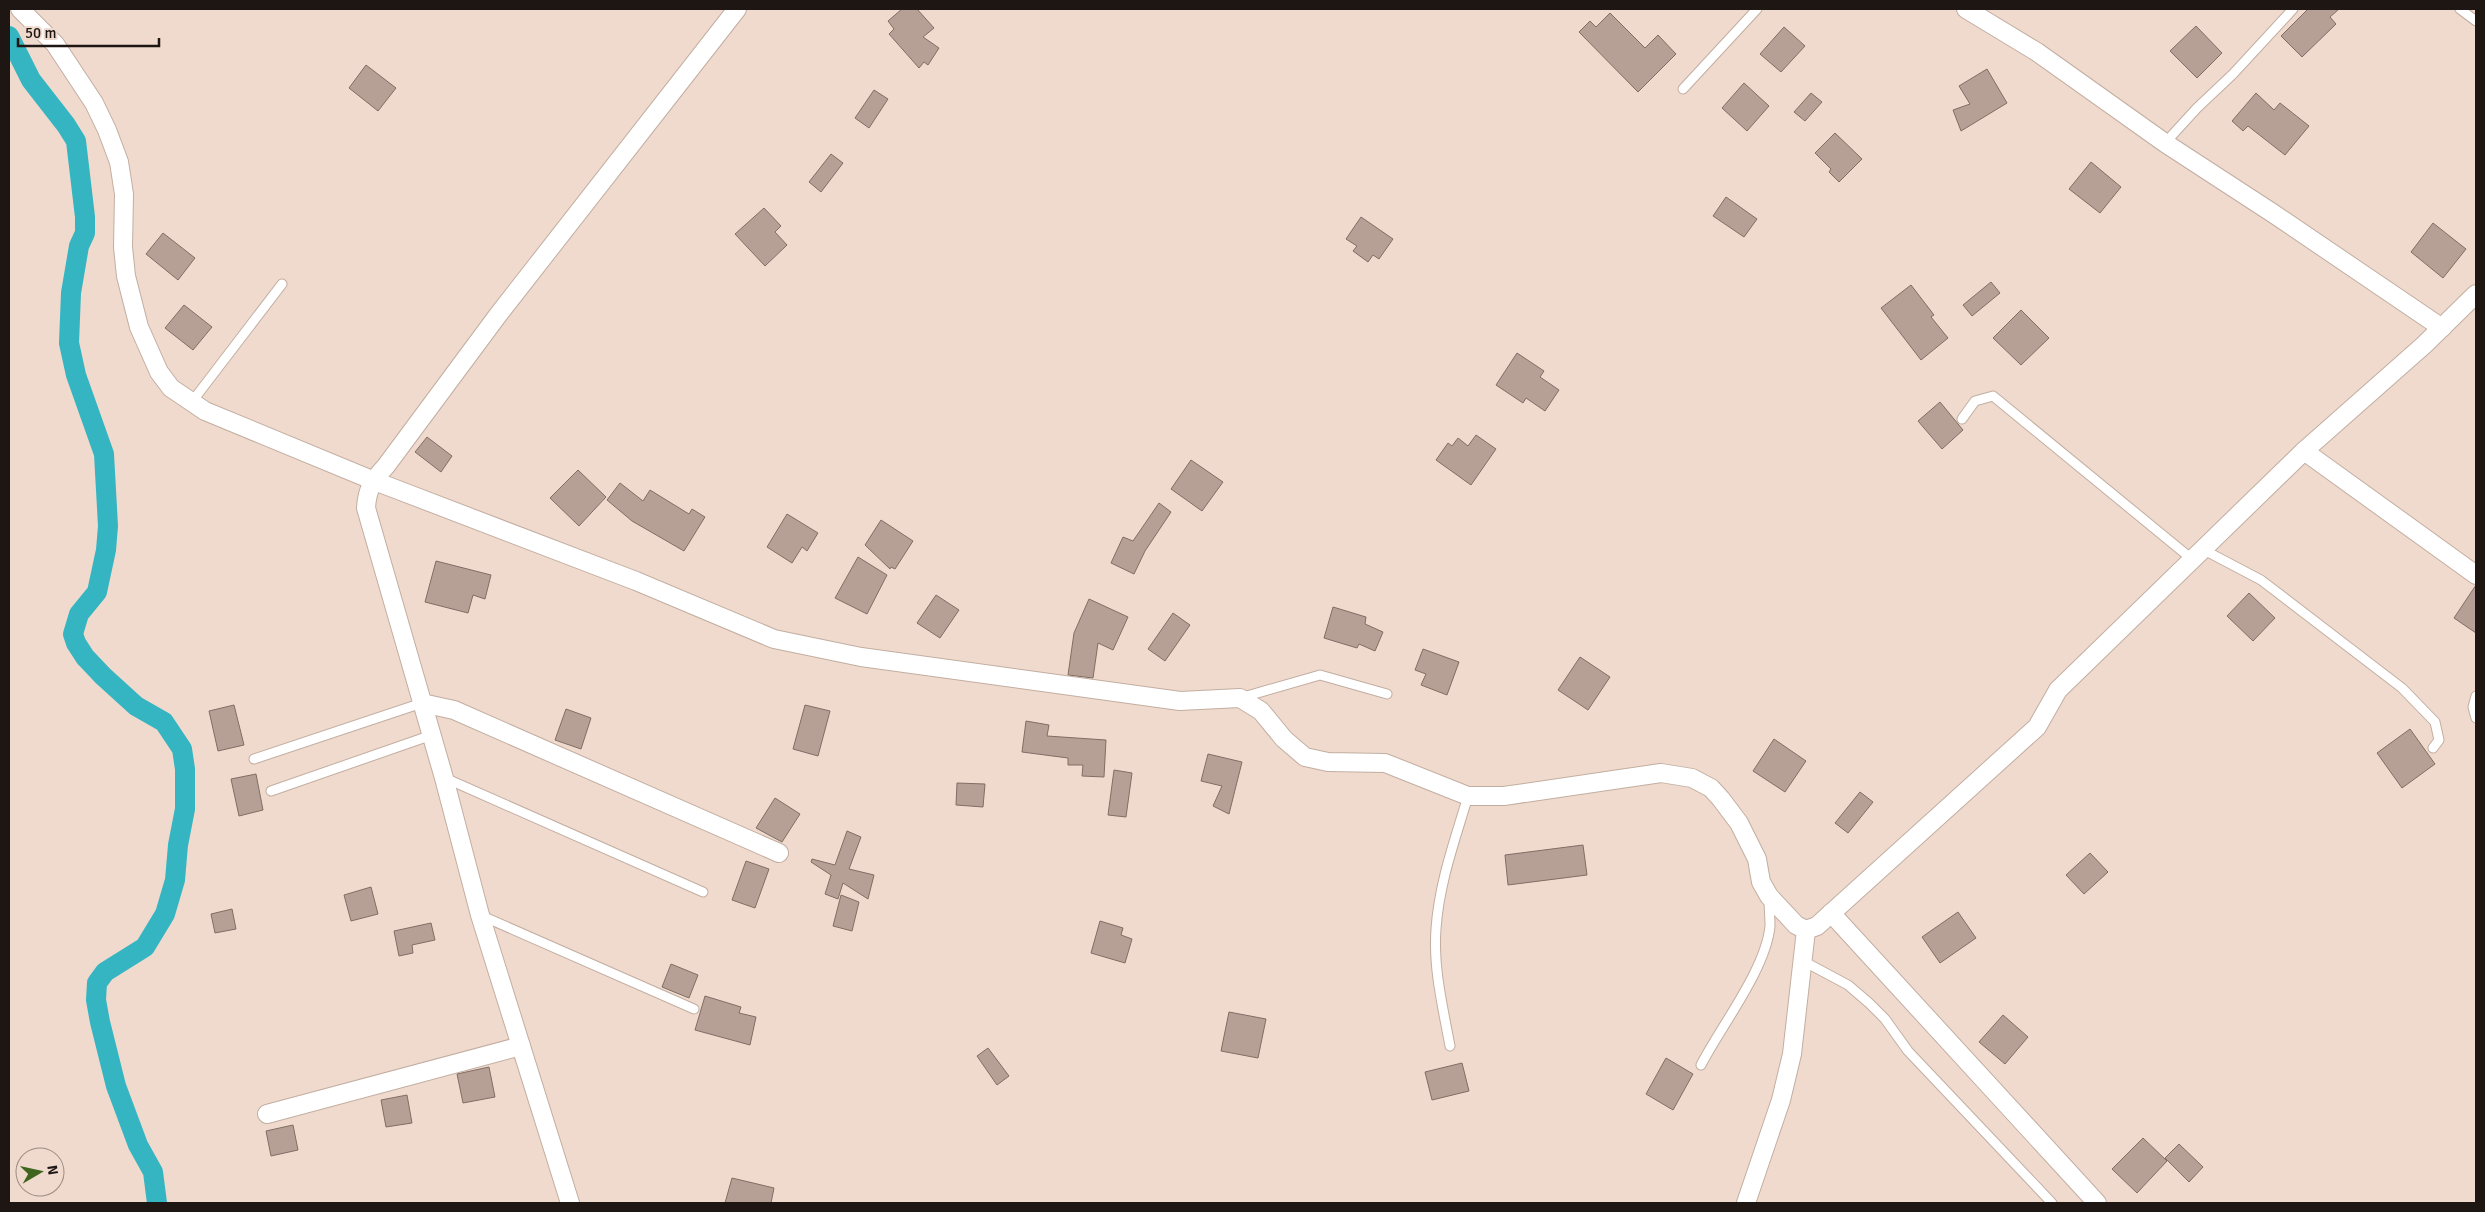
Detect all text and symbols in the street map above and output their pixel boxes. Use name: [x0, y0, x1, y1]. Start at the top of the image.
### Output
scale bar: [18, 15, 159, 47]
text: 50 m: [25, 24, 56, 42]
north arrow: [15, 1147, 65, 1197]
text: N: [43, 1164, 62, 1176]

